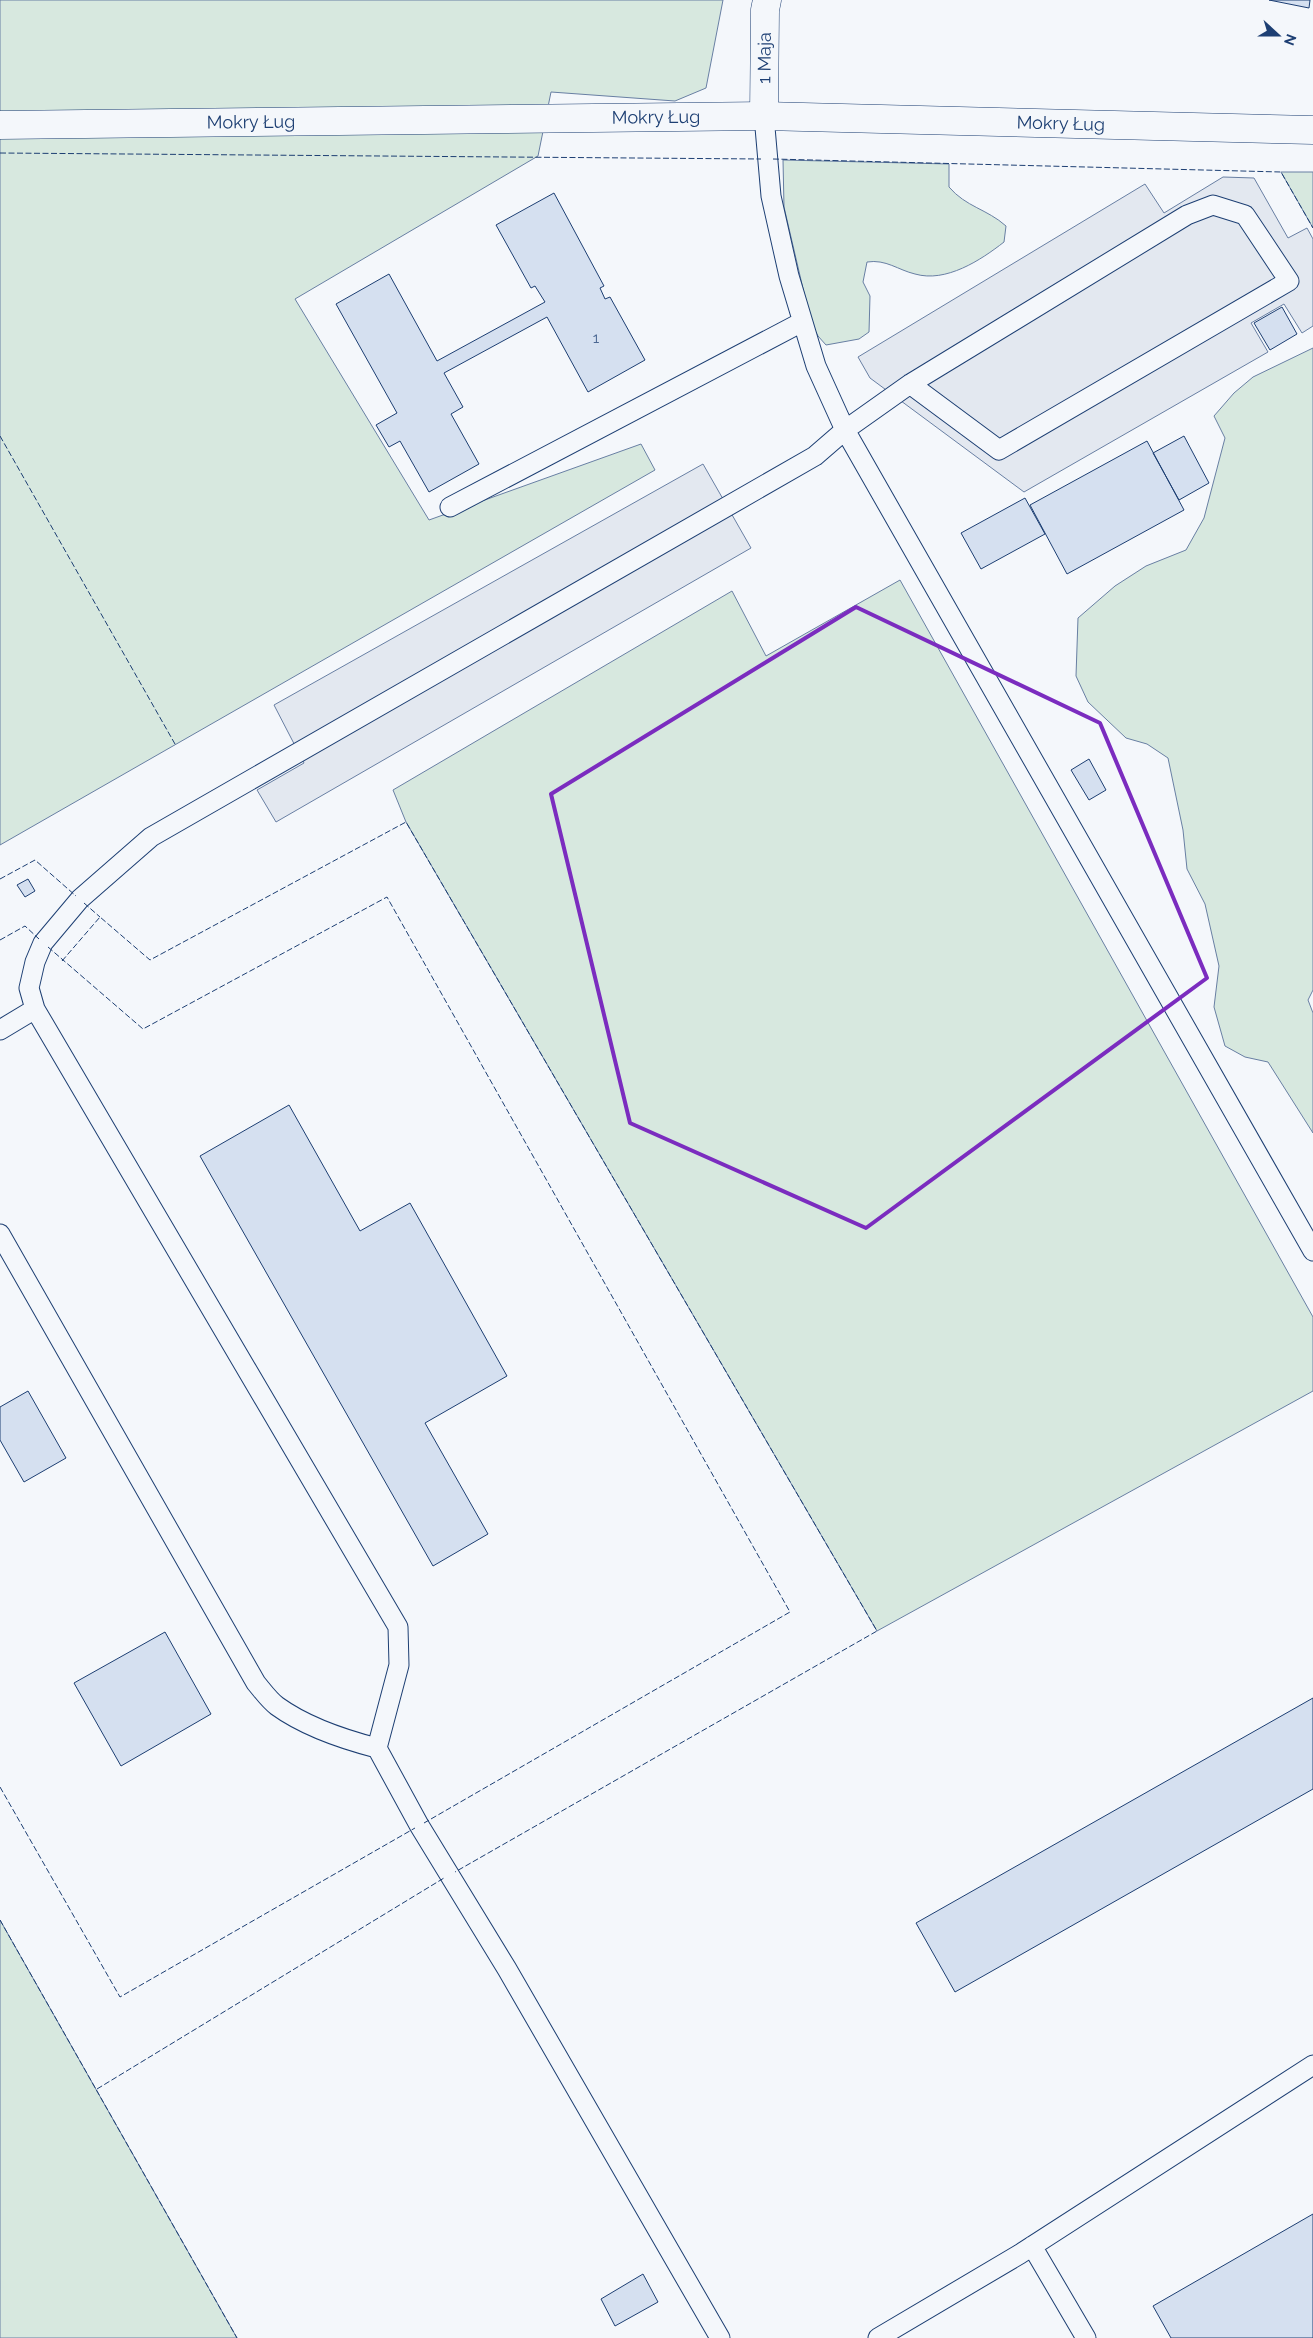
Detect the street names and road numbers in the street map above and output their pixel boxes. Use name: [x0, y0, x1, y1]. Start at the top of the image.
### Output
street label: 1 Maja: [753, 32, 775, 84]
street label: Mokry Ług: [612, 106, 700, 128]
street label: Mokry Ług: [207, 111, 295, 133]
street label: Mokry Ług: [1016, 111, 1105, 135]

